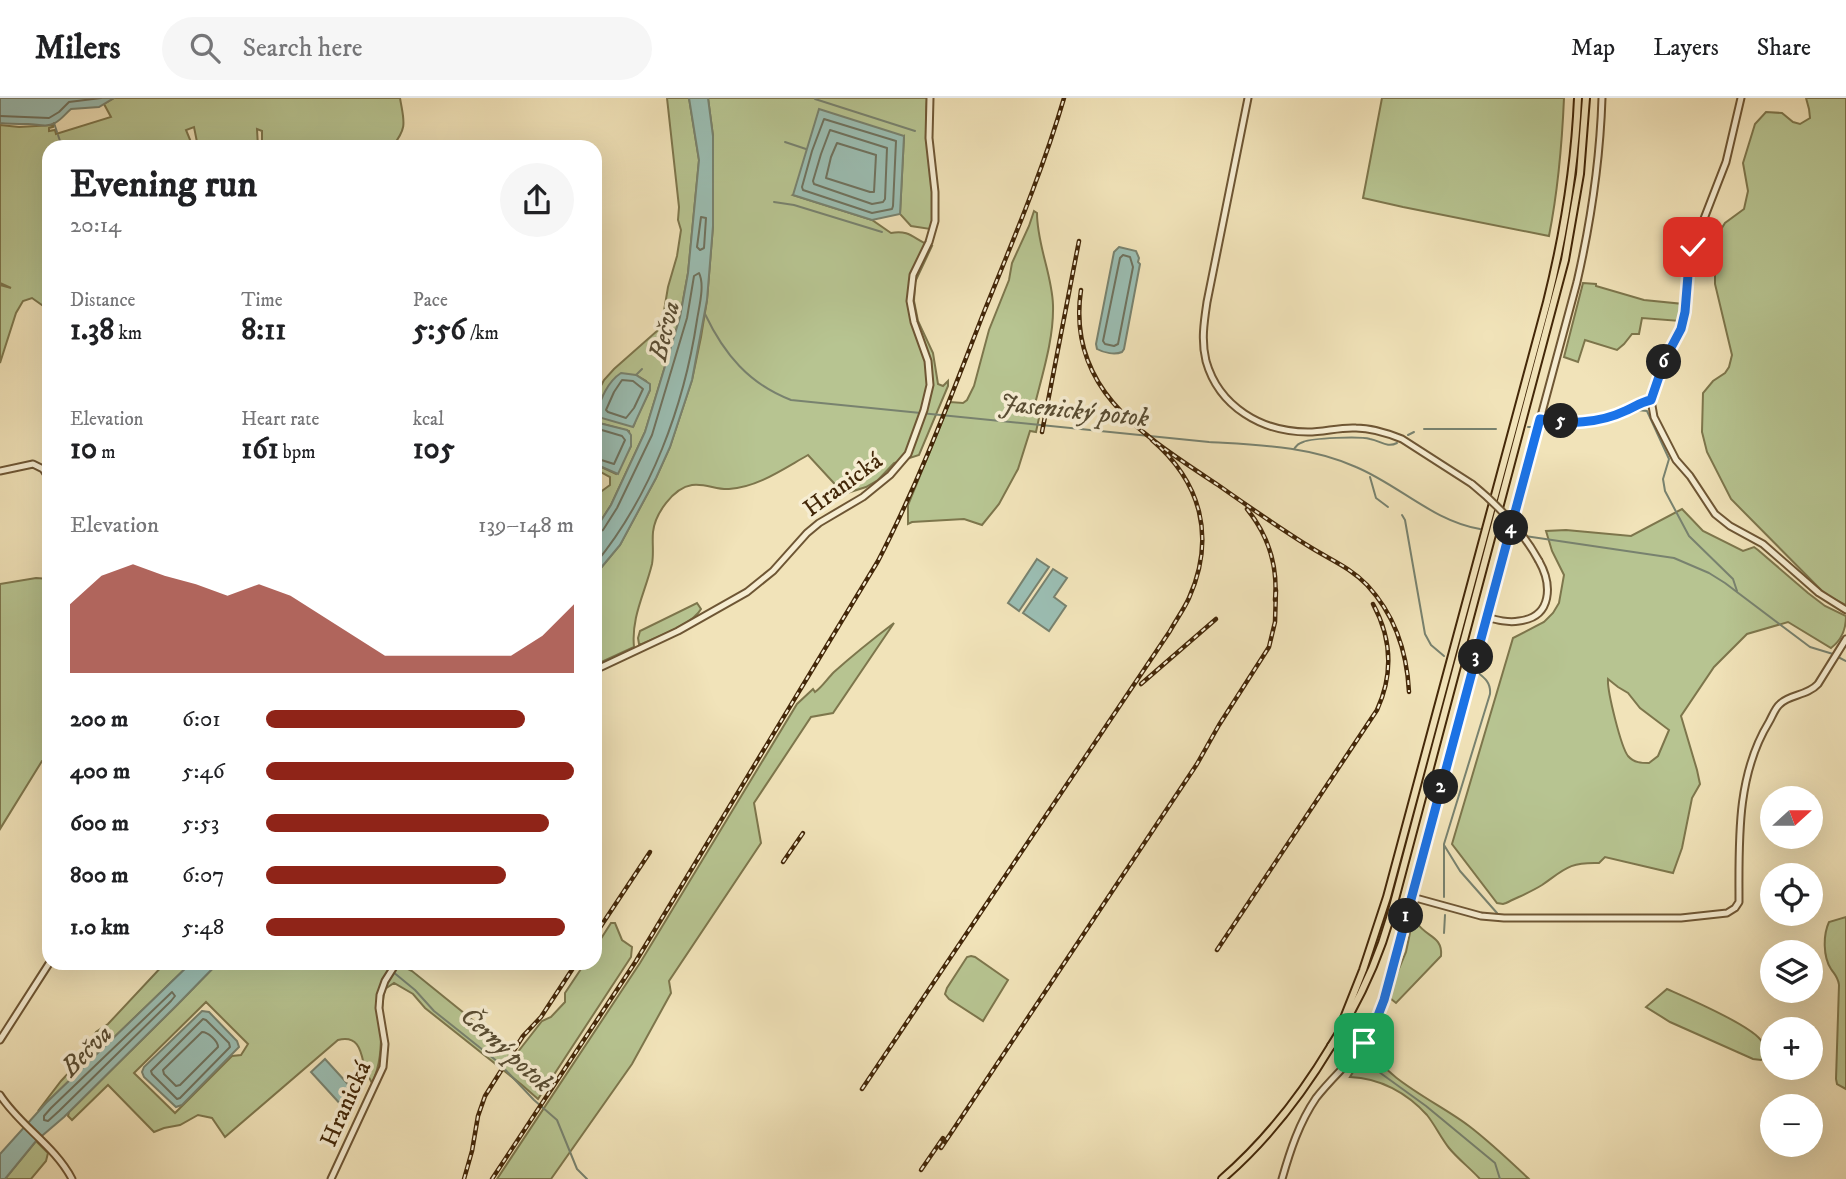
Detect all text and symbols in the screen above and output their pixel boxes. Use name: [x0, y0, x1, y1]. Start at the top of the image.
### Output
search box: [162, 17, 652, 80]
text: Milers: [35, 28, 120, 69]
icon: search: [186, 29, 224, 67]
text: Search here: [242, 32, 363, 65]
text: Map: [1571, 33, 1615, 63]
text: Layers: [1653, 33, 1719, 63]
text: Share: [1757, 33, 1811, 63]
text: Evening run: [70, 161, 257, 209]
button: share: [500, 163, 574, 237]
text: 20:14: [70, 211, 121, 240]
pin: [1663, 217, 1723, 277]
icon: check: [1674, 228, 1712, 266]
text: Distance: [70, 289, 135, 312]
text: Time: [241, 289, 283, 312]
text: Pace: [413, 289, 448, 312]
water label: Bečva: [641, 298, 688, 365]
text: 1.38: [70, 312, 114, 349]
text: 8:11: [241, 312, 286, 349]
text: 5:56: [413, 312, 466, 349]
text: km: [114, 322, 142, 345]
text: /km: [466, 322, 499, 345]
pin: 6: [1646, 344, 1682, 380]
text: 6: [1659, 350, 1668, 373]
water label: Jasenický potok: [998, 387, 1151, 435]
pin: 5: [1544, 404, 1578, 438]
text: Elevation: [70, 408, 144, 431]
text: Heart rate: [241, 408, 319, 431]
text: kcal: [413, 408, 444, 431]
text: 5: [1556, 409, 1565, 432]
text: 10: [70, 431, 97, 468]
text: 161: [241, 431, 279, 468]
text: 105: [413, 431, 455, 468]
text: m: [97, 441, 115, 464]
text: bpm: [279, 441, 316, 464]
street label: Hranická: [798, 446, 889, 524]
pin: 4: [1494, 510, 1528, 546]
text: Elevation: [70, 511, 159, 540]
text: 139–148 m: [478, 511, 574, 540]
text: 4: [1505, 516, 1516, 539]
pin: 3: [1458, 640, 1494, 674]
text: 3: [1472, 645, 1479, 668]
text: 200 m: [70, 705, 128, 734]
text: 6:01: [182, 705, 221, 734]
text: 400 m: [70, 757, 130, 786]
text: 5:46: [182, 757, 225, 786]
pin: 2: [1424, 770, 1458, 804]
text: 2: [1436, 775, 1445, 798]
north arrow: [1760, 786, 1824, 849]
map controls: [1760, 786, 1823, 1157]
text: 600 m: [70, 809, 129, 838]
text: 5:53: [182, 809, 219, 838]
text: 800 m: [70, 861, 128, 890]
text: 6:07: [182, 861, 224, 890]
button: locate: [1760, 863, 1823, 926]
pin: 1: [1388, 898, 1424, 934]
text: 1: [1402, 904, 1409, 927]
text: 1.0 km: [70, 913, 130, 942]
text: 5:48: [182, 913, 224, 942]
button: layers: [1760, 940, 1823, 1003]
water label: Černý potok: [453, 1000, 559, 1100]
pin: [1334, 1013, 1394, 1073]
button: +: [1760, 1017, 1823, 1080]
water label: Bečva: [53, 1018, 120, 1085]
icon: arrive: [1345, 1024, 1383, 1062]
street label: Hranická: [314, 1056, 378, 1151]
button: −: [1760, 1094, 1823, 1157]

